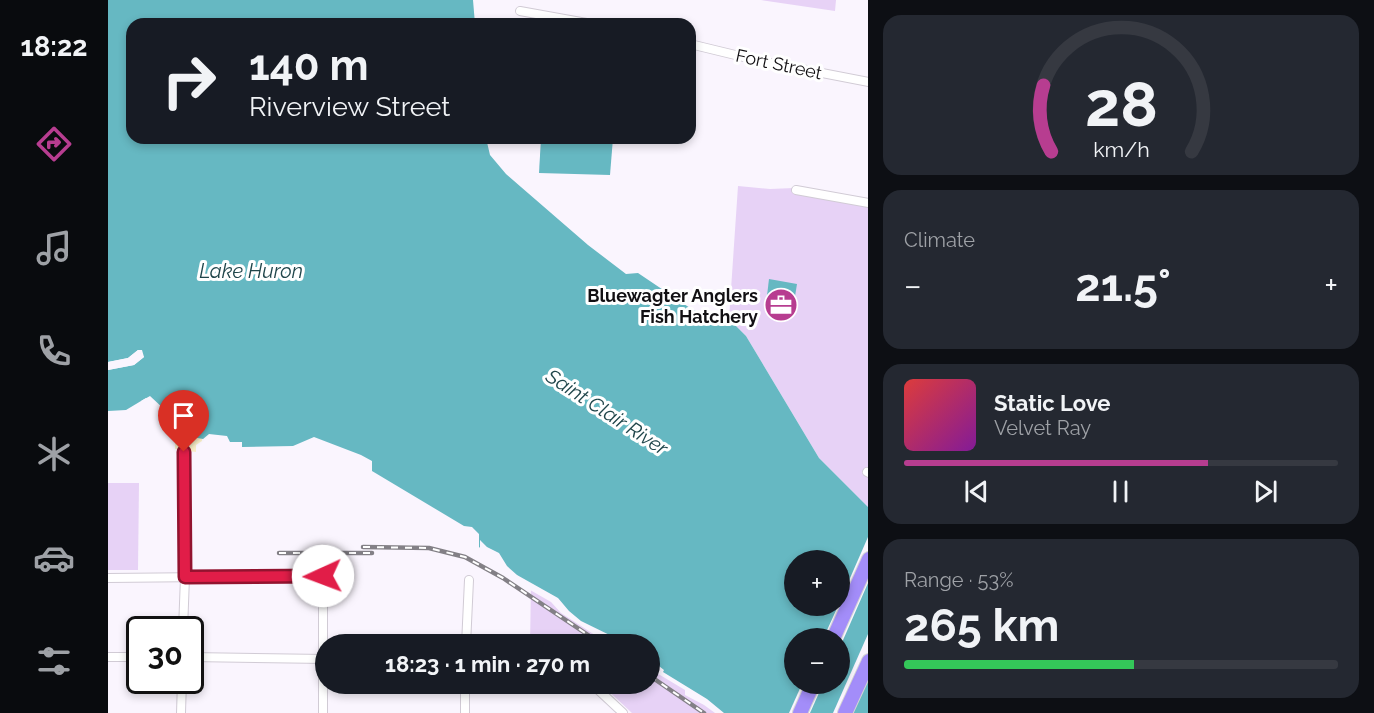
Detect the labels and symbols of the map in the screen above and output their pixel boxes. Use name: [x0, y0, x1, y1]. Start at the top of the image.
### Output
street label: Fort Street: [734, 45, 824, 83]
water label: Lake Huron: [199, 259, 303, 283]
place label: Bluewagter Anglers Fish Hatchery: [587, 285, 758, 327]
office icon: Bluewagter Anglers Fish Hatchery: [763, 287, 799, 323]
water label: Saint Clair River: [541, 363, 673, 461]
pin: [158, 390, 209, 452]
position arrow: [291, 544, 355, 608]
speed limit sign: 30: [126, 616, 204, 694]

